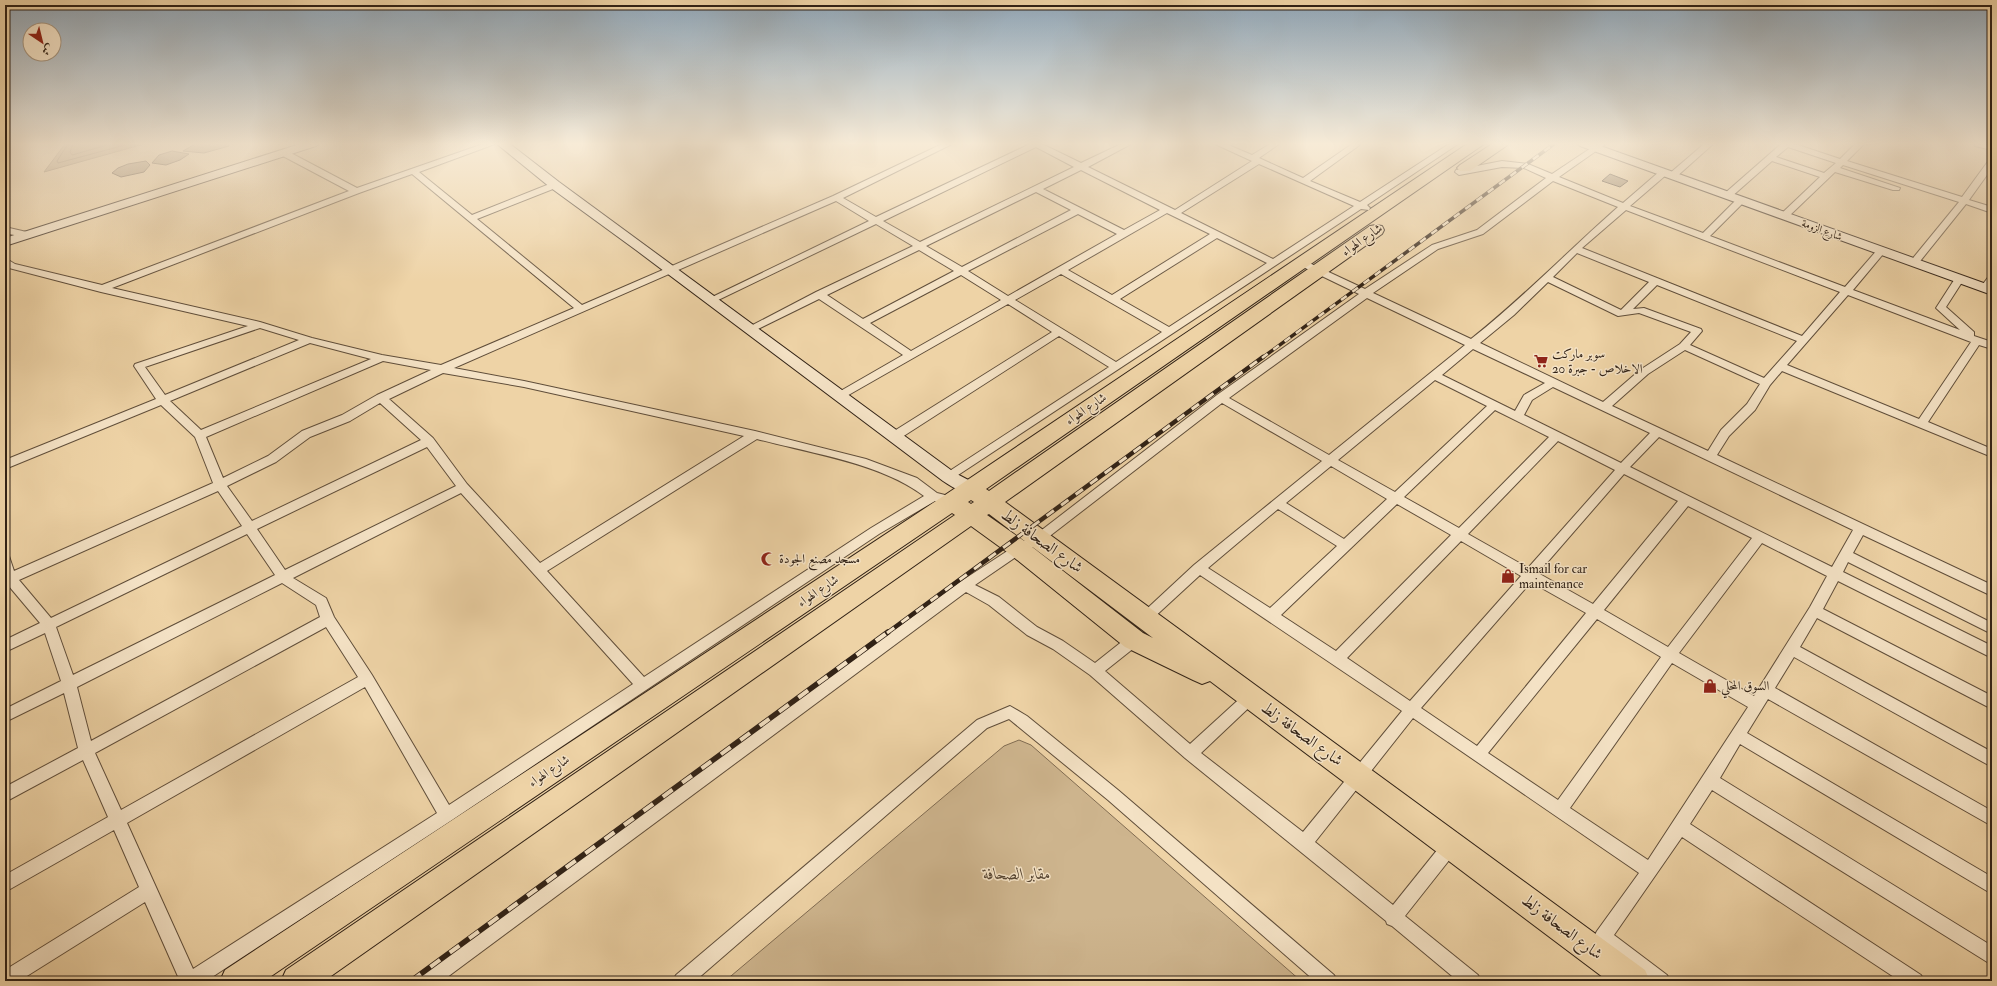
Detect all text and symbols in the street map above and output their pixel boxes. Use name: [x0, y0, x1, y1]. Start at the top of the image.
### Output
north arrow: [22, 22, 62, 62]
text: ش: [39, 41, 56, 58]
street label: شارع الزومة: [1799, 217, 1844, 246]
street label: شارع الهواء: [1338, 220, 1387, 262]
place label: سوبر ماركت الاخلاص - جبرة 20: [1552, 346, 1643, 377]
supermarket icon: سوبر ماركت الاخلاص - جبرة 20: [1533, 353, 1549, 369]
street label: شارع الهواء: [1062, 389, 1111, 431]
street label: شارع الصحافة زلط: [995, 505, 1087, 580]
mosque icon: مسجد مصنع الجودة: [760, 551, 776, 567]
place label: مسجد مصنع الجودة: [779, 551, 860, 571]
place label: Ismail for car maintenance: [1519, 561, 1587, 592]
shop icon: Ismail for car maintenance: [1500, 568, 1516, 584]
street label: شارع الهواء: [794, 571, 843, 613]
shop icon: السوق المحلي: [1702, 678, 1718, 694]
place label: السوق المحلي: [1721, 678, 1769, 699]
street label: شارع الصحافة زلط: [1255, 698, 1347, 773]
street label: شارع الهواء: [525, 751, 574, 793]
park label: مقابر الصحافة: [981, 864, 1051, 884]
street label: شارع الصحافة زلط: [1516, 890, 1607, 966]

